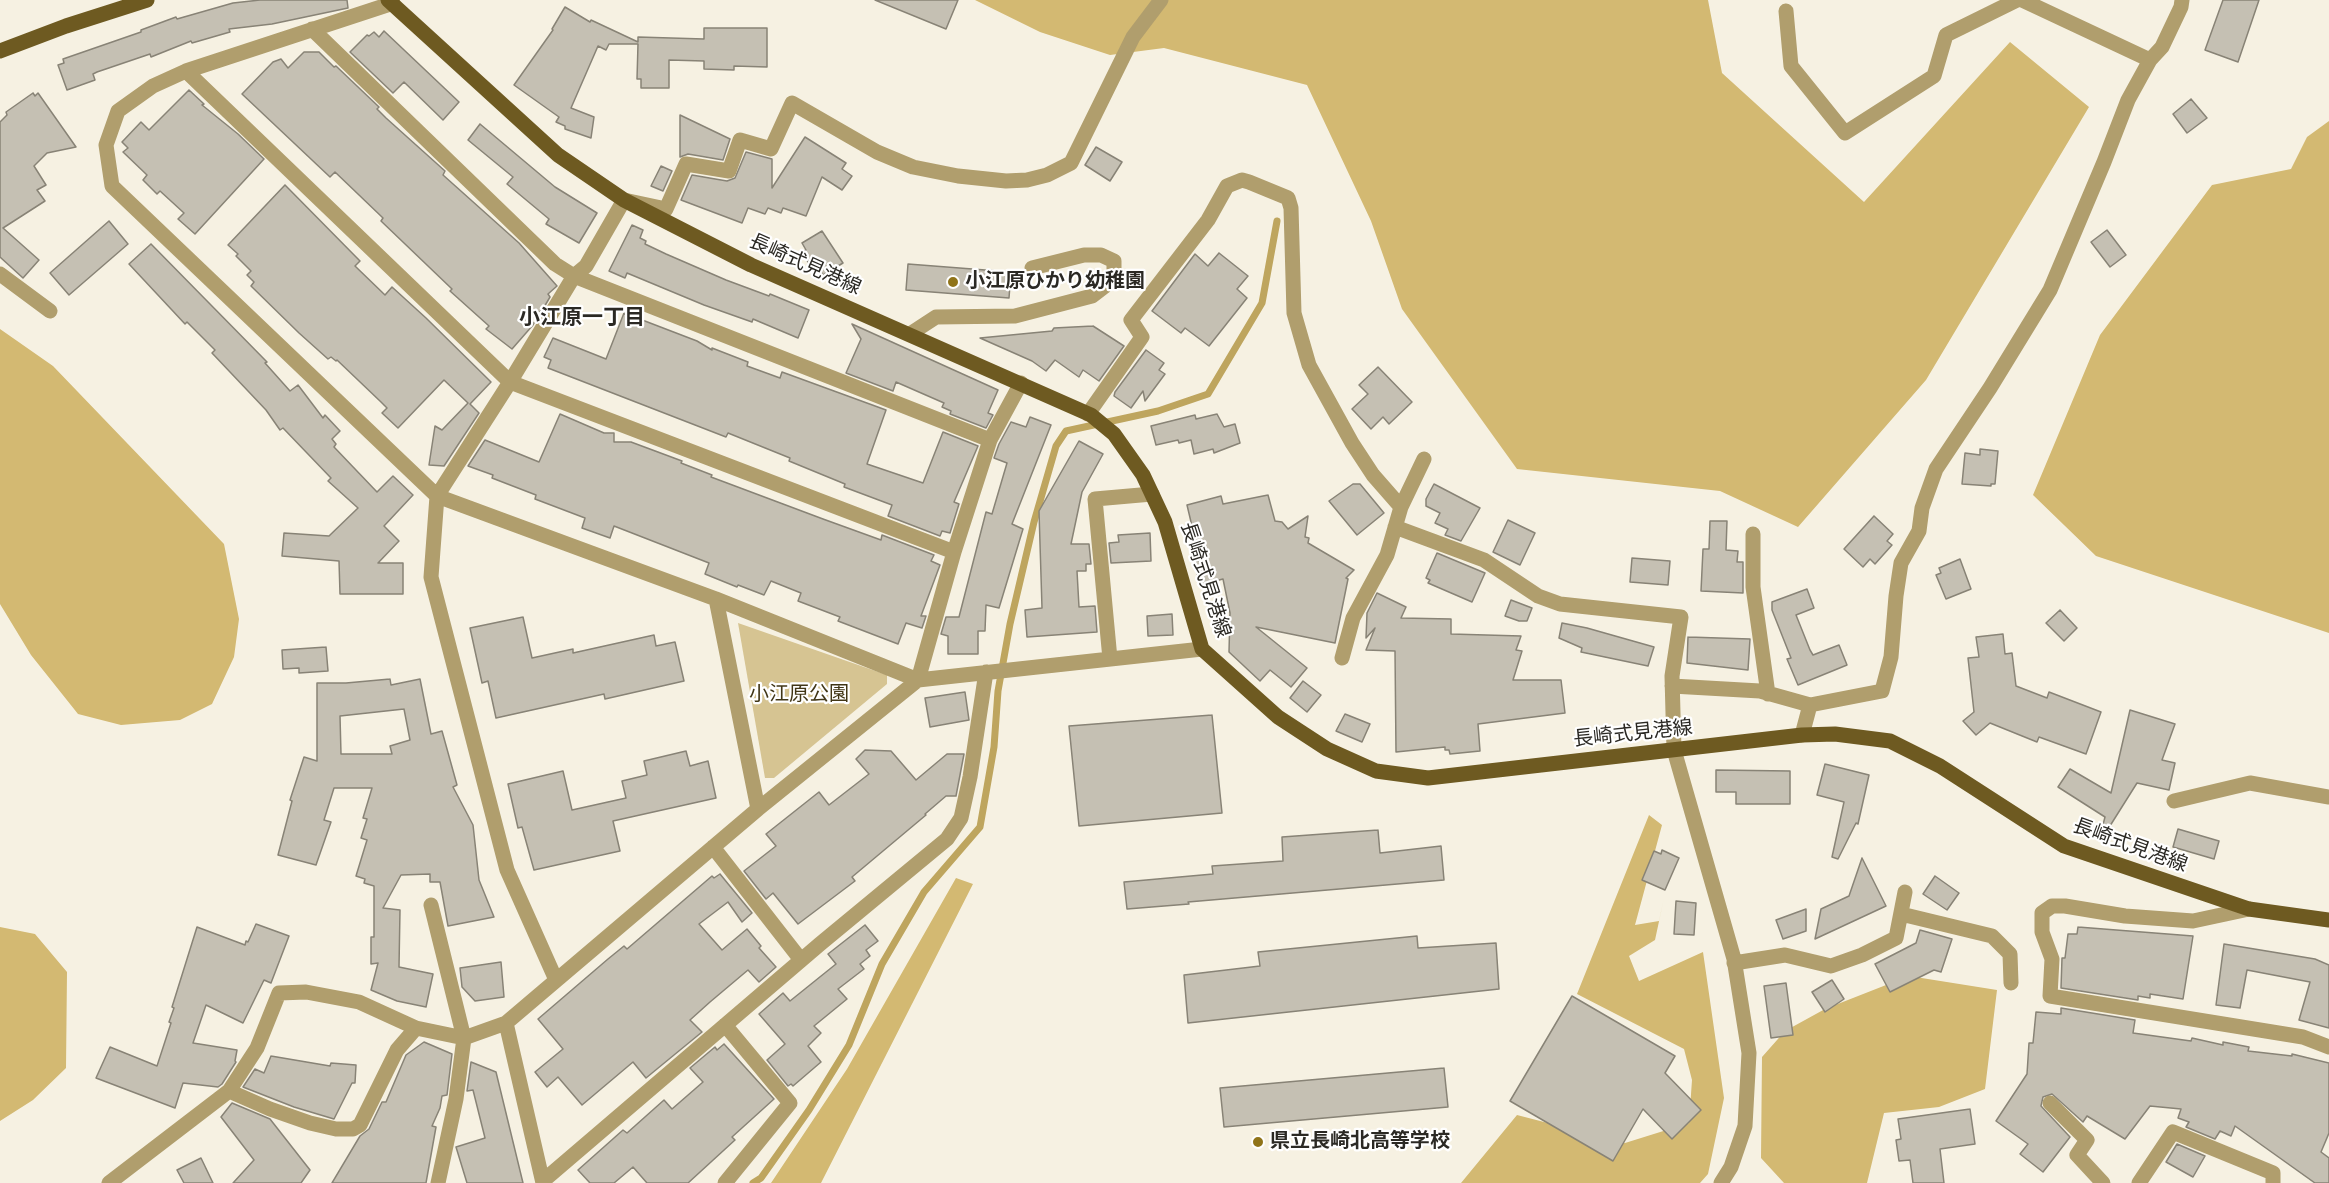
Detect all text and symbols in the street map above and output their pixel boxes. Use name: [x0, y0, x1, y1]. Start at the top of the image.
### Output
street label: 長崎式見港線: [745, 230, 865, 300]
place label: 小江原ひかり幼稚園: [965, 270, 1145, 294]
marker: 小江原ひかり幼稚園: [946, 275, 960, 289]
district label: 小江原一丁目: [519, 305, 645, 331]
street label: 長崎式見港線: [1175, 519, 1235, 641]
park label: 小江原公園: [749, 683, 849, 707]
street label: 長崎式見港線: [1572, 716, 1694, 752]
street label: 長崎式見港線: [2070, 814, 2190, 878]
place label: 県立長崎北高等学校: [1270, 1130, 1450, 1154]
marker: 県立長崎北高等学校: [1251, 1135, 1265, 1149]

